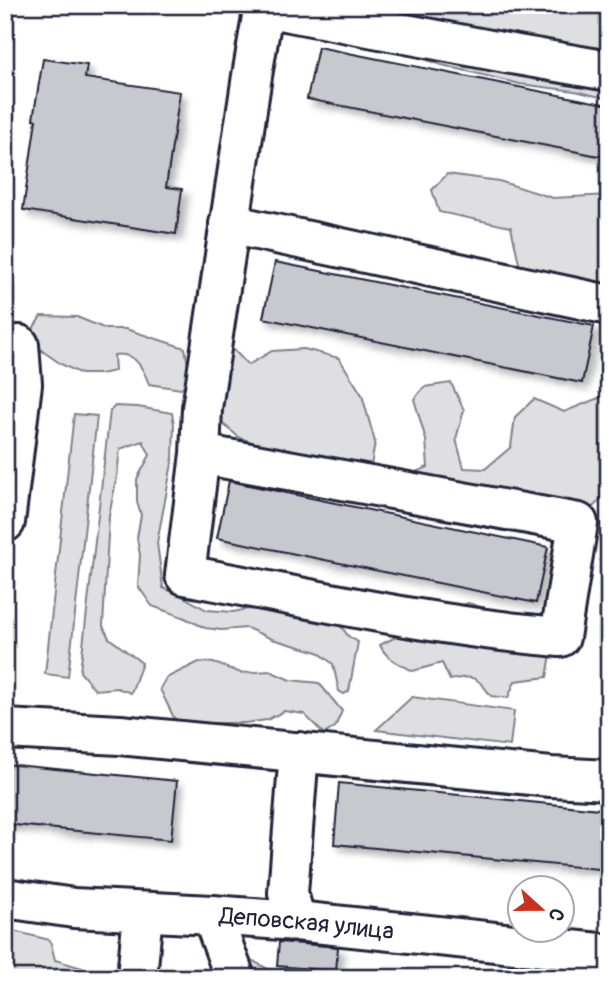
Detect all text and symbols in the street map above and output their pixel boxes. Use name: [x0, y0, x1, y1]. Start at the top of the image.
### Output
north arrow: [505, 874, 576, 944]
street label: Деповская улица: [217, 901, 395, 946]
text: С: [543, 905, 569, 925]

